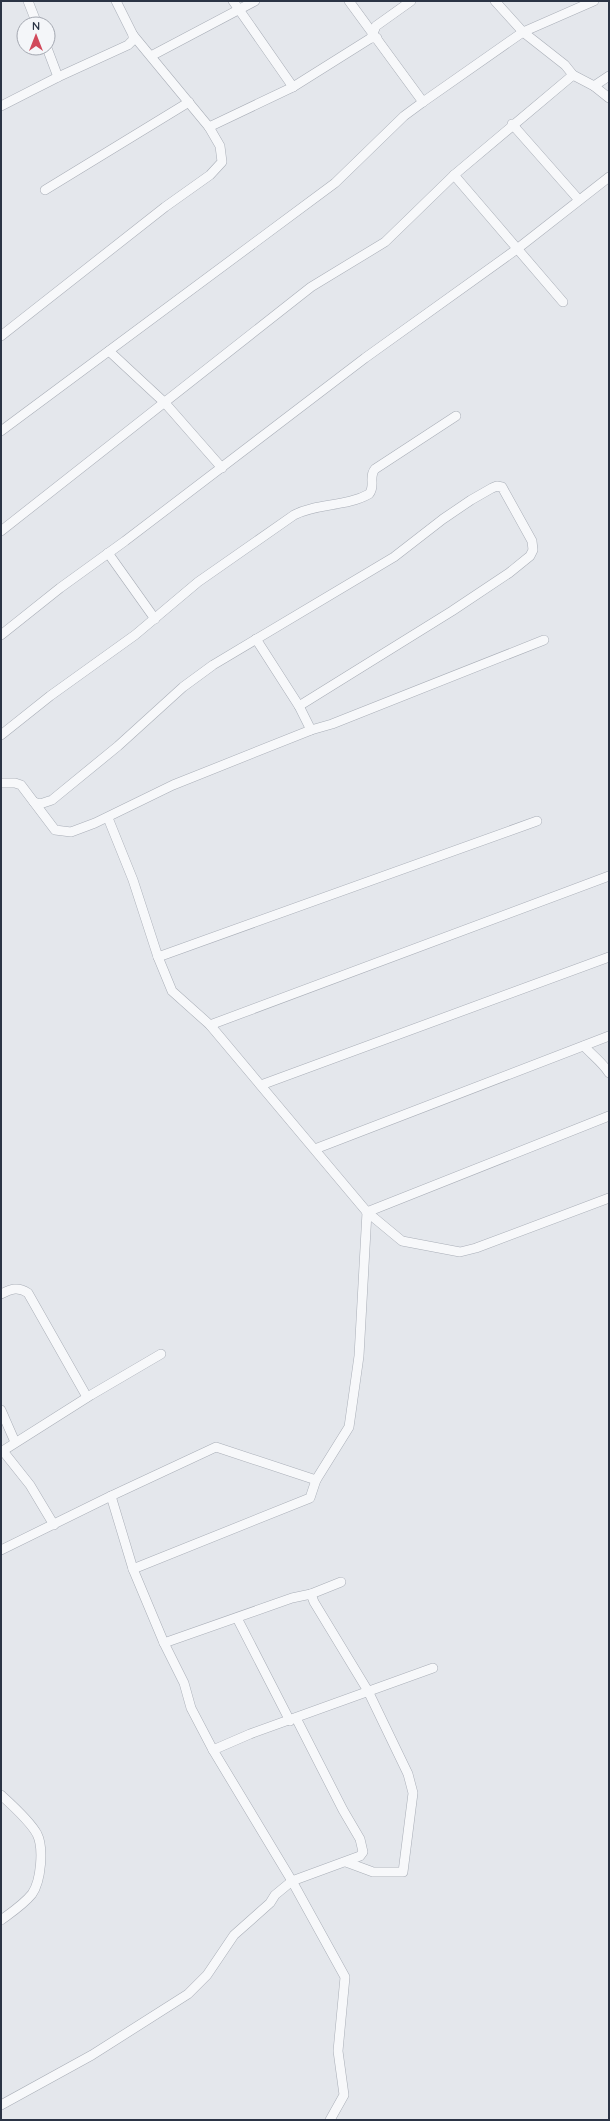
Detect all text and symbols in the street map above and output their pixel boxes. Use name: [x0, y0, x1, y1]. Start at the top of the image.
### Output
north arrow: [16, 16, 56, 56]
text: N: [32, 19, 40, 33]

